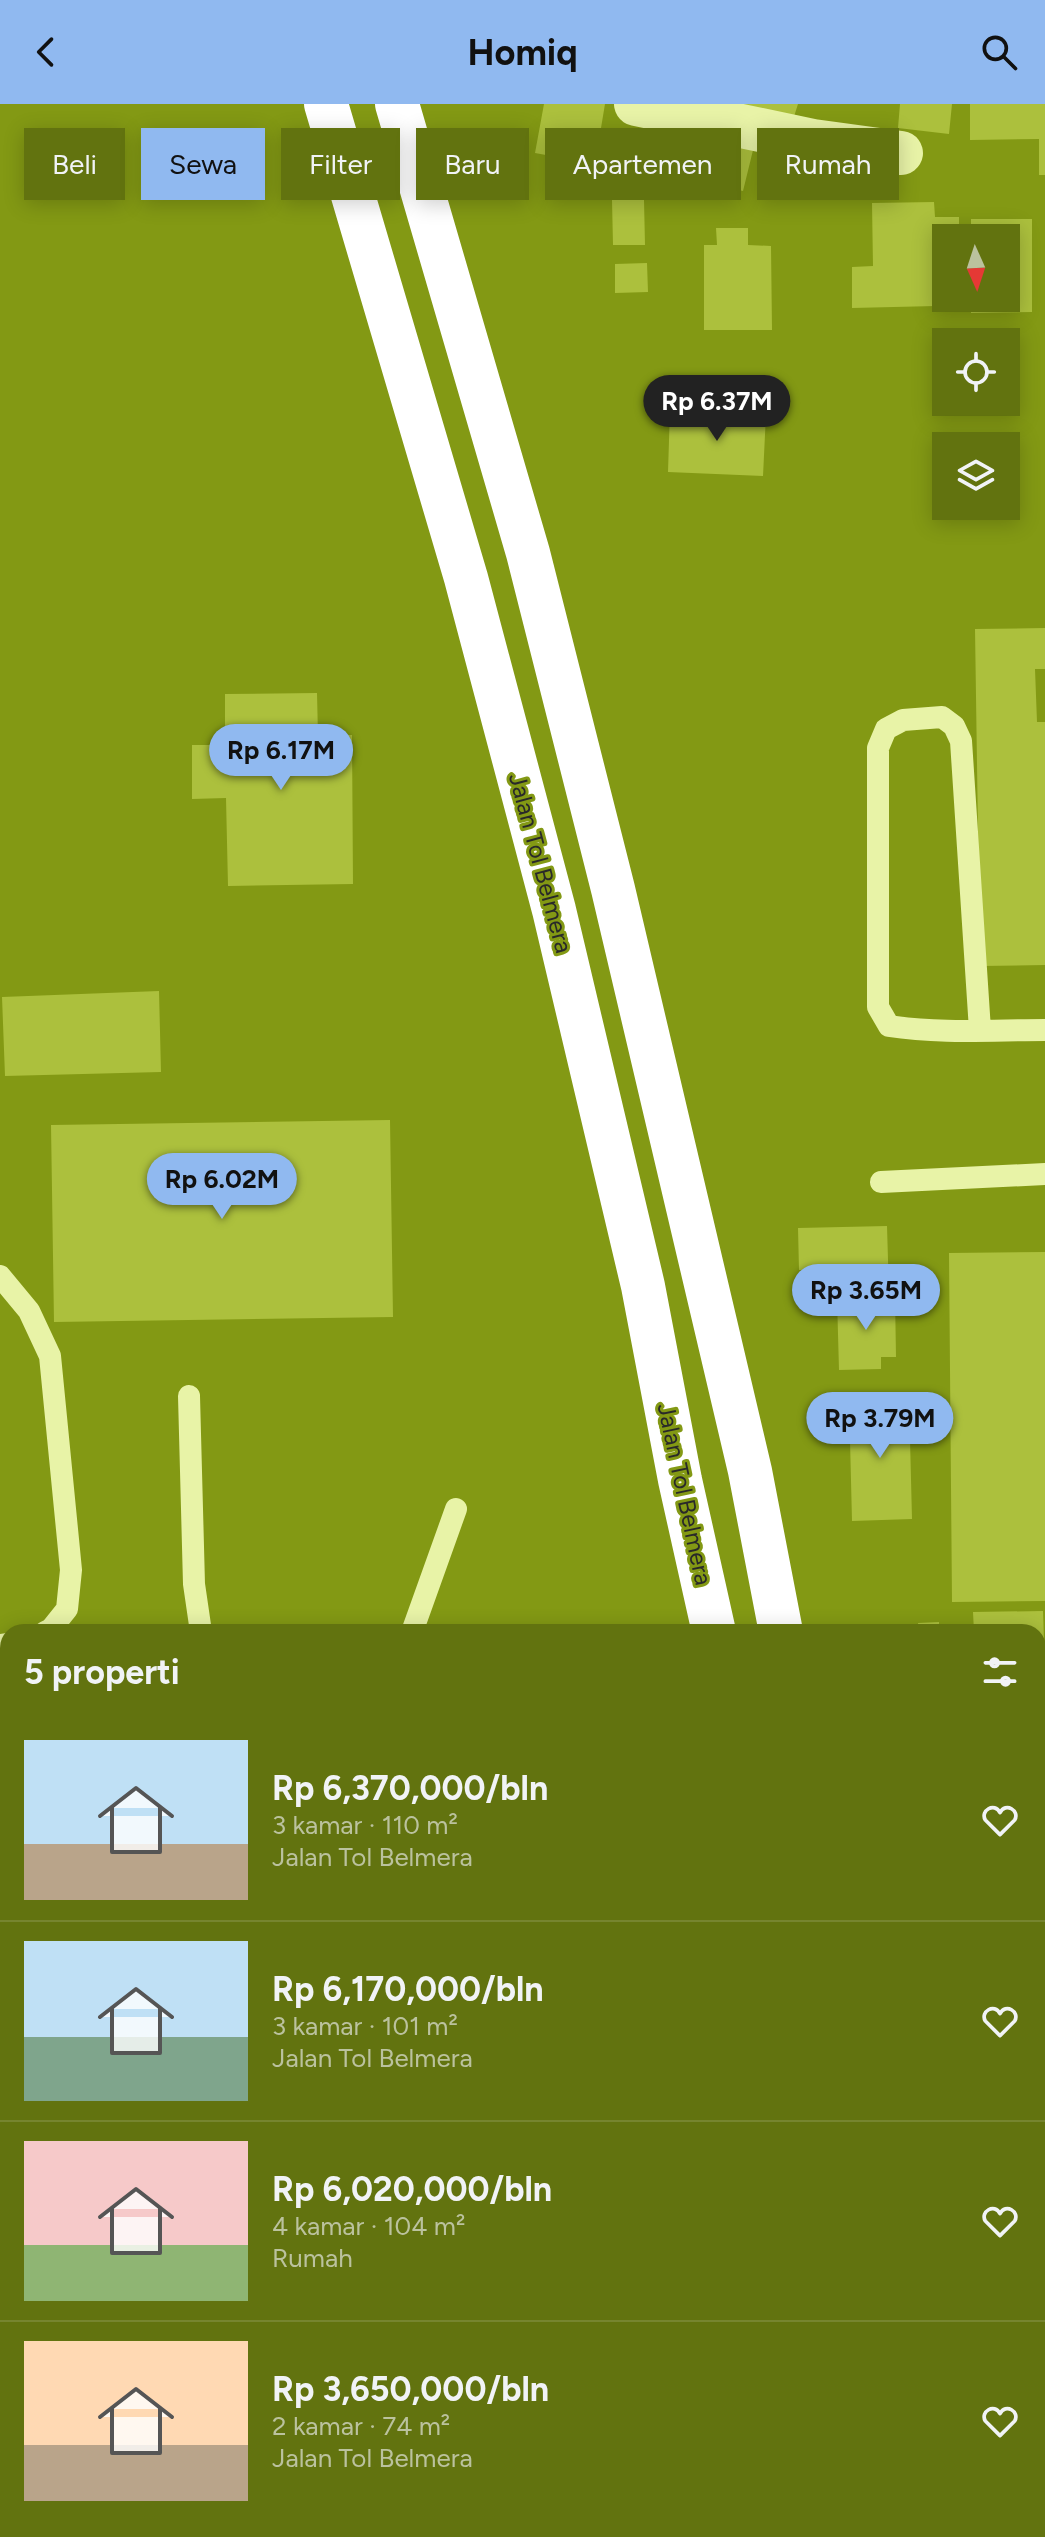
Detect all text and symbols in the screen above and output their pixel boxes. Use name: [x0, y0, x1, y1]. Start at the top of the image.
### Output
icon: back: [24, 30, 68, 74]
icon: search: [977, 30, 1021, 74]
text: Homiq: [467, 31, 578, 74]
chip: Beli: [24, 128, 125, 200]
chip: Sewa: [141, 128, 265, 200]
chip: Filter: [281, 128, 400, 200]
chip: Baru: [416, 128, 529, 200]
chip: Apartemen: [545, 128, 741, 200]
chip: Rumah: [757, 128, 899, 200]
north arrow: [932, 224, 1020, 312]
map controls: [932, 224, 1020, 520]
button: locate: [932, 328, 1020, 416]
pin: Rp 6.37M: [634, 375, 800, 443]
text: Rp 6.37M: [661, 385, 773, 417]
button: layers: [932, 432, 1020, 520]
pin: Rp 6.17M: [198, 724, 364, 792]
text: Rp 6.17M: [227, 734, 335, 766]
street label: Jalan Tol Belmera: [503, 770, 579, 956]
pin: Rp 6.02M: [139, 1153, 305, 1221]
text: Rp 6.02M: [165, 1163, 279, 1195]
pin: Rp 3.65M: [783, 1264, 949, 1332]
text: Rp 3.65M: [810, 1274, 922, 1306]
pin: Rp 3.79M: [797, 1392, 963, 1460]
street label: Jalan Tol Belmera: [652, 1400, 718, 1588]
text: Rp 3.79M: [824, 1402, 936, 1434]
icon: filters: [978, 1650, 1022, 1694]
text: 5 properti: [24, 1652, 180, 1693]
text: Rp 6,370,000/bln: [272, 1768, 548, 1809]
icon: home: [88, 1772, 184, 1868]
icon: heart: [978, 1798, 1022, 1842]
text: 3 kamar · 110 m²: [272, 1809, 458, 1841]
text: Jalan Tol Belmera: [272, 1841, 473, 1873]
text: Rp 6,170,000/bln: [272, 1969, 544, 2010]
icon: home: [88, 1973, 184, 2069]
icon: heart: [978, 1999, 1022, 2043]
text: 3 kamar · 101 m²: [272, 2010, 458, 2042]
text: Jalan Tol Belmera: [272, 2042, 473, 2074]
text: Rp 6,020,000/bln: [272, 2169, 552, 2210]
icon: home: [88, 2173, 184, 2269]
icon: heart: [978, 2199, 1022, 2243]
text: 4 kamar · 104 m²: [272, 2210, 465, 2242]
text: Rumah: [272, 2242, 353, 2274]
text: Rp 3,650,000/bln: [272, 2369, 549, 2410]
icon: home: [88, 2373, 184, 2469]
icon: heart: [978, 2399, 1022, 2443]
text: 2 kamar · 74 m²: [272, 2410, 450, 2442]
text: Jalan Tol Belmera: [272, 2442, 473, 2474]

